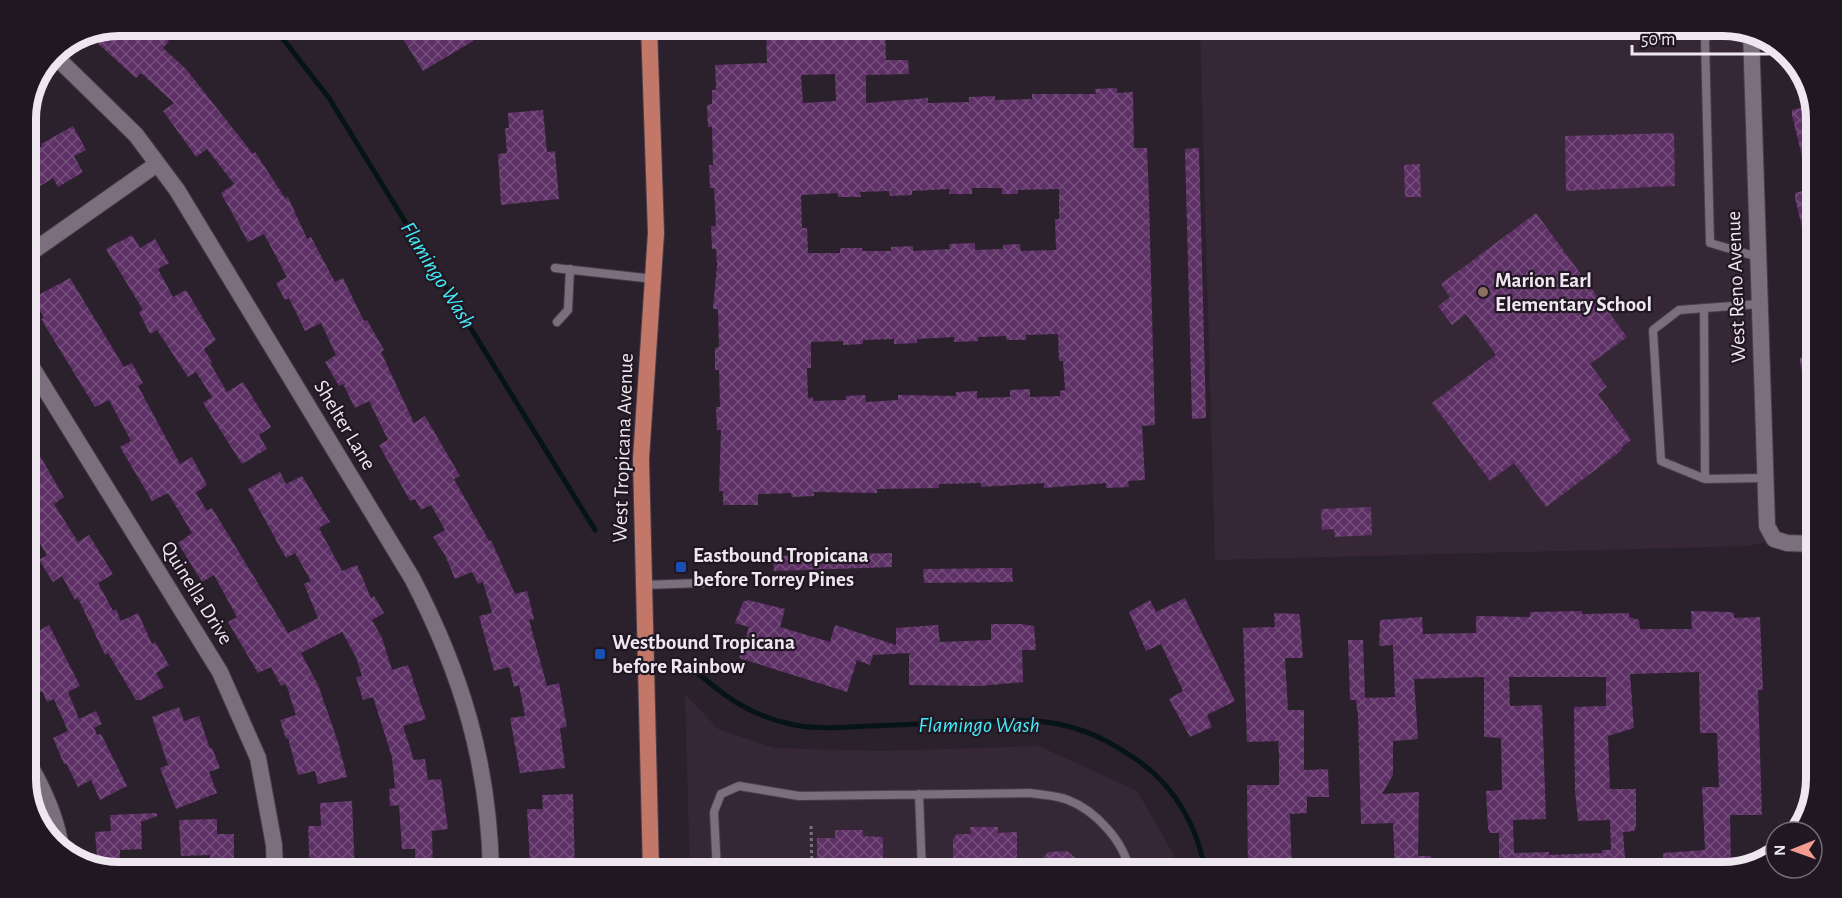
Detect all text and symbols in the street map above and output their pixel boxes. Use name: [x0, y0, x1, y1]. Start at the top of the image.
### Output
scale bar: [1632, 18, 1768, 56]
text: 50 m: [1641, 31, 1675, 49]
street label: West Reno Avenue: [1723, 211, 1749, 363]
water label: Flamingo Wash: [396, 218, 480, 332]
place label: Marion Earl Elementary School: [1495, 270, 1652, 315]
marker: Marion Earl Elementary School: [1476, 285, 1490, 299]
street label: West Tropicana Avenue: [609, 353, 637, 543]
street label: Shelter Lane: [310, 376, 380, 474]
street label: Quinella Drive: [157, 538, 237, 648]
place label: Eastbound Tropicana before Torrey Pines: [693, 545, 869, 590]
marker: Eastbound Tropicana before Torrey Pines: [674, 560, 688, 574]
place label: Westbound Tropicana before Rainbow: [612, 632, 795, 677]
marker: Westbound Tropicana before Rainbow: [593, 647, 607, 661]
water label: Flamingo Wash: [918, 714, 1040, 736]
north arrow: [1764, 820, 1824, 880]
text: N: [1772, 845, 1788, 856]

